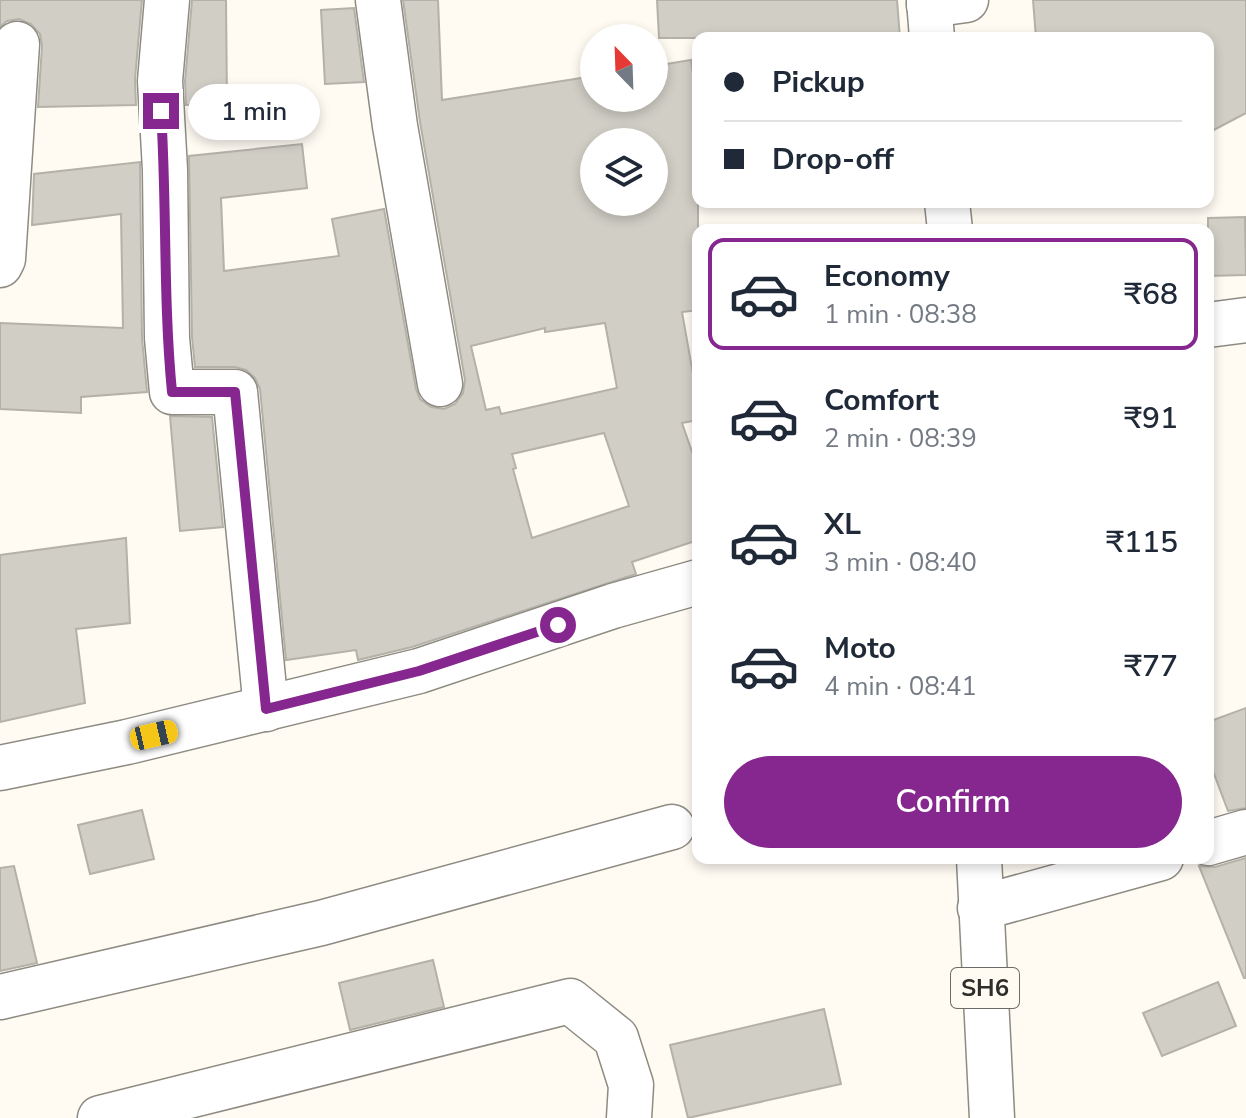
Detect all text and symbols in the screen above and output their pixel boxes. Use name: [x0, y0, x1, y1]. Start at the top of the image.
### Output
north arrow: [580, 24, 668, 112]
map controls: [580, 24, 668, 216]
text: Pickup: [772, 62, 865, 103]
callout: 1 min: [189, 83, 321, 139]
route end: [143, 93, 179, 129]
text: 1 min: [221, 94, 287, 129]
button: layers: [580, 128, 668, 216]
text: Drop-off: [772, 139, 894, 180]
text: Economy: [824, 256, 950, 297]
icon: car: [728, 258, 800, 330]
text: ₹68: [1124, 274, 1178, 315]
text: 1 min · 08:38: [824, 297, 977, 332]
text: Comfort: [824, 380, 939, 421]
icon: car: [728, 382, 800, 454]
text: ₹91: [1124, 398, 1178, 439]
text: 2 min · 08:39: [824, 421, 977, 456]
text: XL: [824, 504, 861, 545]
icon: car: [728, 506, 800, 578]
text: ₹115: [1106, 522, 1178, 563]
text: 3 min · 08:40: [824, 545, 977, 580]
route start: [540, 607, 576, 643]
text: Moto: [824, 628, 896, 669]
icon: car: [728, 630, 800, 702]
text: ₹77: [1124, 646, 1178, 687]
text: 4 min · 08:41: [824, 669, 977, 704]
car: [128, 718, 180, 752]
button: Confirm: [724, 756, 1182, 848]
road number: SH6: [951, 968, 1019, 1008]

